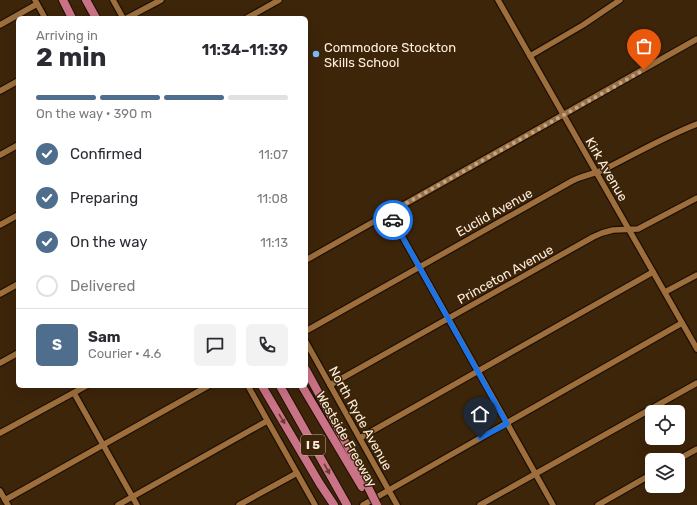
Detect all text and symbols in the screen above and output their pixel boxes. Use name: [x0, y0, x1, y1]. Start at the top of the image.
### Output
text: Arriving in: [36, 28, 98, 43]
pin: [627, 29, 661, 70]
icon: bag: [633, 35, 655, 57]
place label: Commodore Stockton Skills School: [324, 40, 456, 70]
text: 11:34–11:39: [202, 41, 288, 59]
text: 2 min: [36, 42, 106, 73]
marker: Commodore Stockton Skills School: [311, 49, 321, 59]
text: On the way · 390 m: [36, 106, 152, 121]
street label: Kirk Avenue: [582, 135, 631, 204]
icon: check: [36, 143, 58, 165]
text: Confirmed: [70, 145, 142, 163]
text: 11:07: [259, 147, 288, 162]
street label: Euclid Avenue: [453, 185, 535, 240]
icon: check: [36, 187, 58, 209]
text: Preparing: [70, 189, 138, 207]
text: 11:08: [257, 191, 288, 206]
courier: [373, 200, 413, 240]
icon: car: [382, 209, 404, 231]
icon: check: [36, 231, 58, 253]
text: On the way: [70, 233, 148, 251]
text: 11:13: [260, 235, 288, 250]
street label: Princeton Avenue: [455, 242, 556, 307]
text: Delivered: [70, 277, 135, 295]
button: chat: [194, 324, 236, 366]
button: phone: [246, 324, 288, 366]
text: Sam: [88, 328, 121, 346]
text: S: [52, 336, 62, 354]
text: Courier · 4.6: [88, 346, 161, 361]
street label: North Ryde Avenue: [326, 364, 395, 473]
street label: Westside Freeway: [313, 389, 380, 490]
pin: [463, 397, 497, 438]
icon: home: [469, 403, 491, 425]
map controls: [645, 405, 685, 493]
button: locate: [645, 405, 685, 445]
one-way arrow: [279, 413, 286, 425]
road number: I 5: [301, 435, 325, 455]
button: layers: [645, 453, 685, 493]
one-way arrow: [324, 463, 330, 475]

